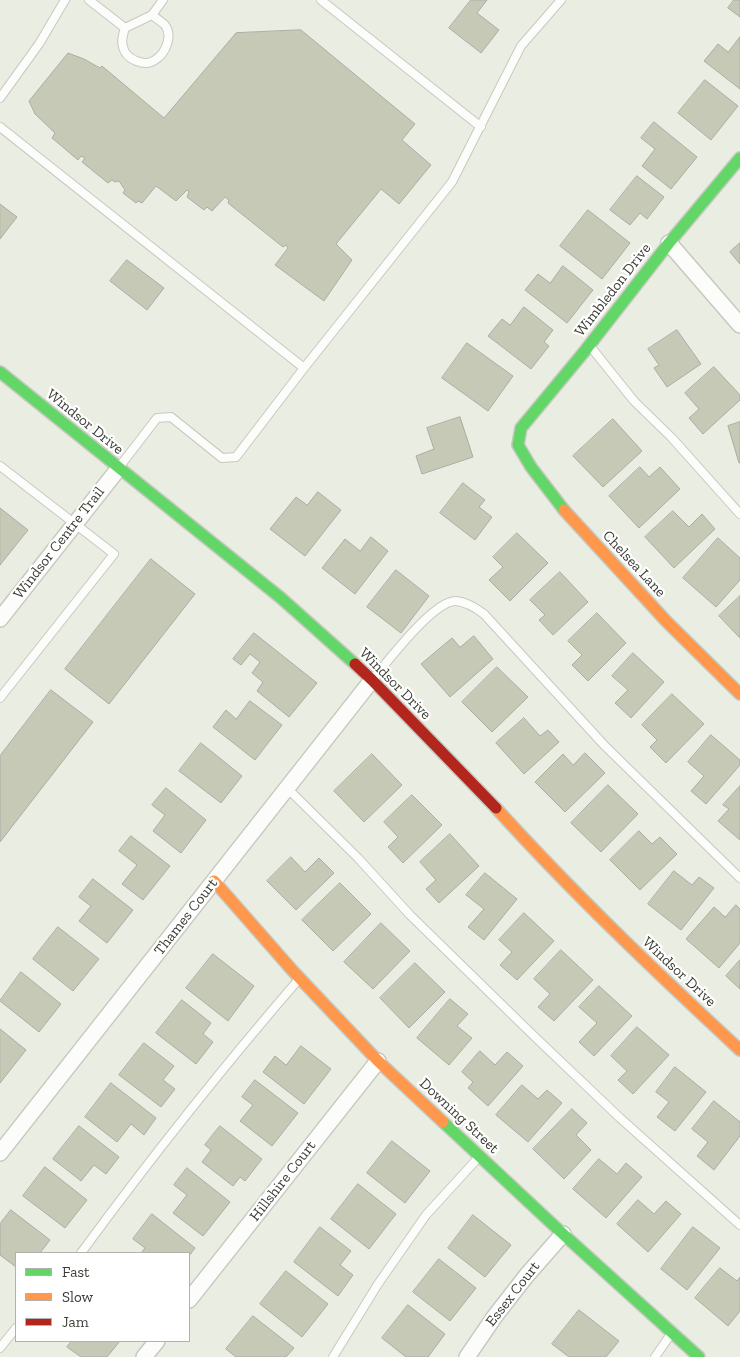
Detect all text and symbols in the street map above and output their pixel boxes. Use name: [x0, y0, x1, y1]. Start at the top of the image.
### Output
street label: Wimbledon Drive: [571, 240, 655, 340]
street label: Windsor Drive: [43, 385, 127, 459]
street label: Windsor Centre Trail: [10, 483, 108, 603]
street label: Chelsea Lane: [599, 527, 669, 601]
street label: Windsor Drive: [355, 644, 435, 724]
street label: Thames Court: [150, 875, 222, 959]
street label: Windsor Drive: [638, 933, 720, 1011]
street label: Downing Street: [416, 1075, 502, 1157]
street label: Hillshire Court: [246, 1137, 320, 1225]
legend: [15, 1252, 190, 1342]
street label: Essex Court: [482, 1258, 544, 1330]
text: Fast: [62, 1263, 90, 1281]
text: Slow: [62, 1288, 93, 1306]
text: Jam: [62, 1313, 89, 1331]

